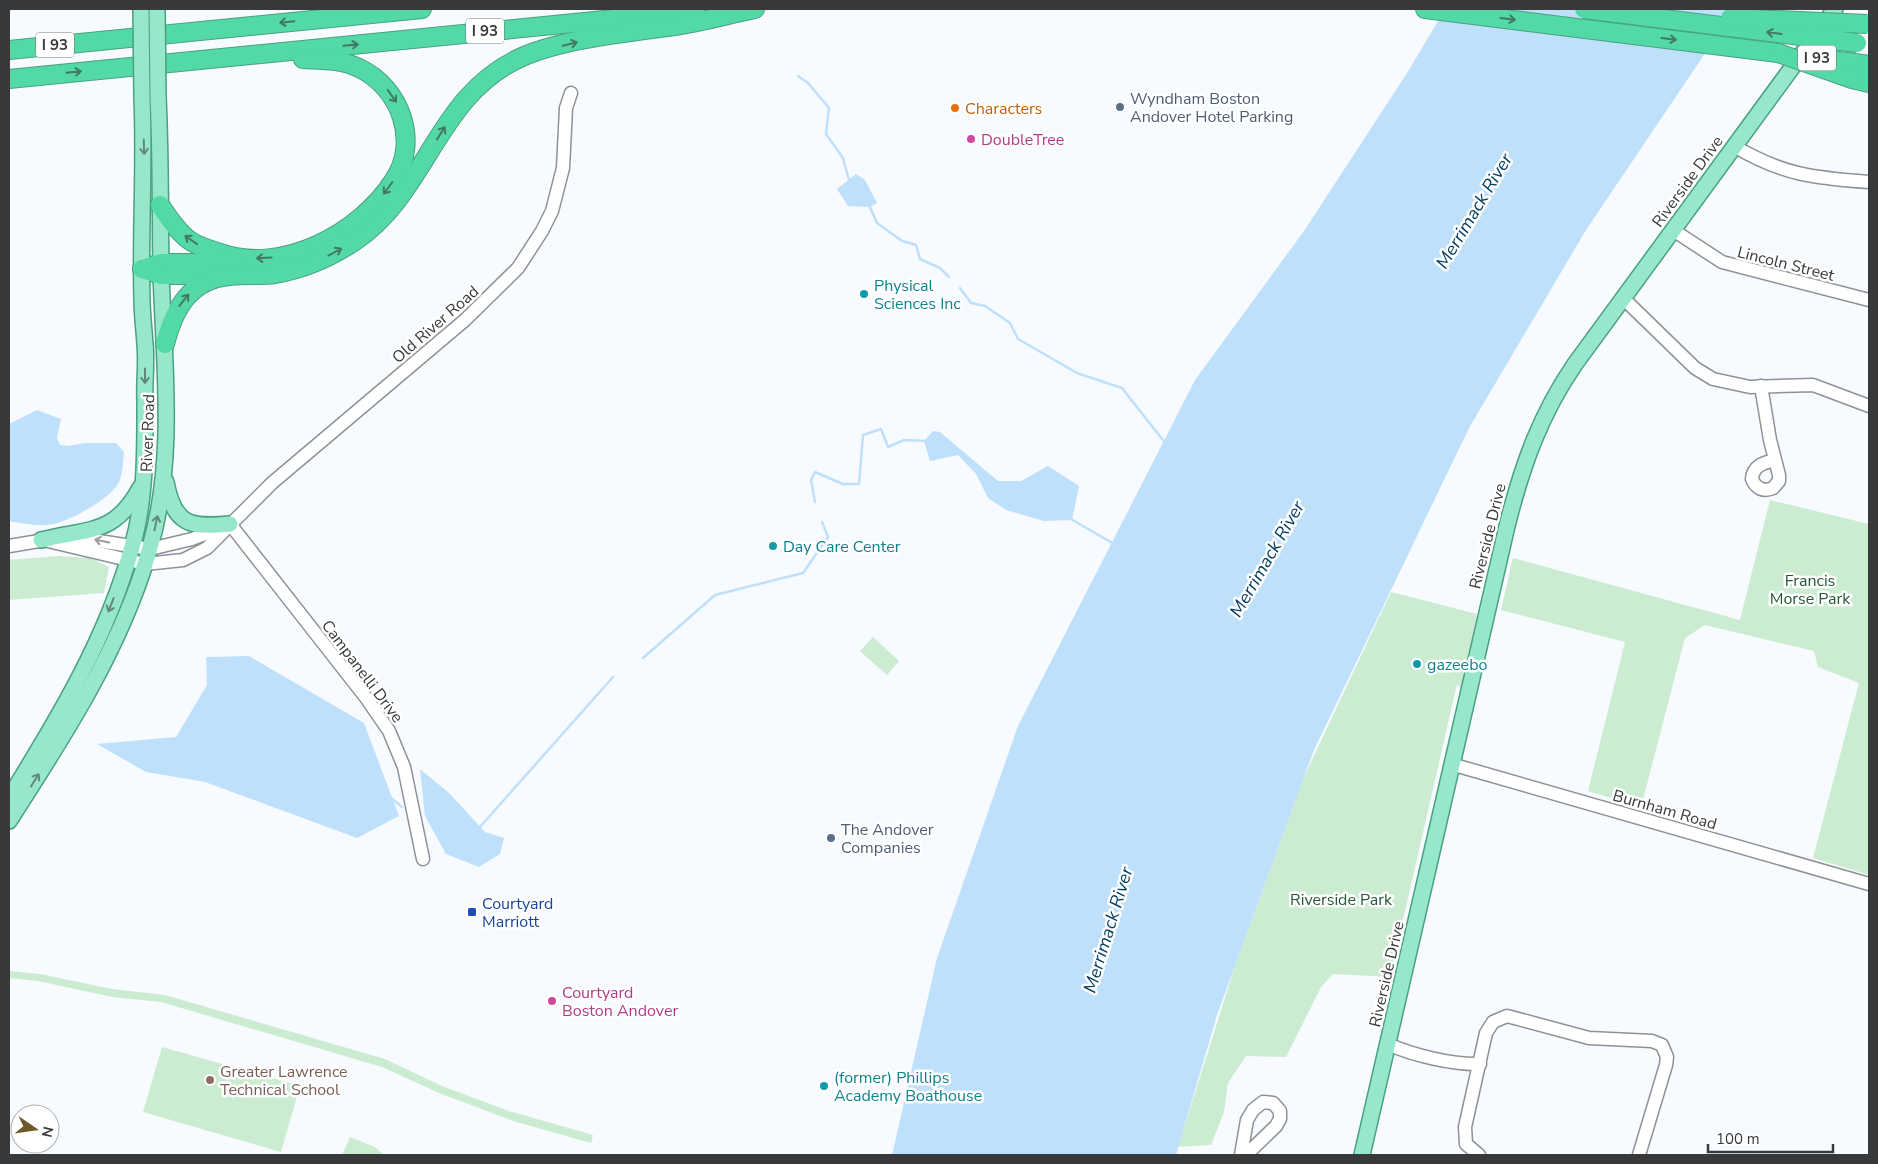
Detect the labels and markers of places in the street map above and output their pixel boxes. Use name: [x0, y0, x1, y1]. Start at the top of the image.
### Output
place label: Wyndham Boston Andover Hotel Parking: [1130, 88, 1293, 128]
place label: Characters: [965, 98, 1042, 120]
marker: Wyndham Boston Andover Hotel Parking: [1114, 101, 1126, 113]
marker: Characters: [949, 102, 961, 114]
place label: DoubleTree: [981, 129, 1064, 151]
marker: DoubleTree: [965, 133, 977, 145]
place label: Physical Sciences Inc: [874, 275, 961, 315]
marker: Physical Sciences Inc: [858, 288, 870, 300]
place label: Day Care Center: [783, 536, 901, 558]
marker: Day Care Center: [767, 540, 779, 552]
place label: gazeebo: [1427, 654, 1487, 676]
marker: gazeebo: [1411, 658, 1423, 670]
place label: The Andover Companies: [841, 819, 934, 859]
marker: The Andover Companies: [825, 832, 837, 844]
place label: Courtyard Marriott: [482, 893, 553, 933]
marker: Courtyard Marriott: [466, 906, 478, 918]
place label: Courtyard Boston Andover: [562, 982, 678, 1022]
marker: Courtyard Boston Andover: [546, 995, 558, 1007]
place label: Greater Lawrence Technical School: [220, 1061, 348, 1101]
place label: (former) Phillips Academy Boathouse: [834, 1067, 982, 1107]
marker: Greater Lawrence Technical School: [204, 1074, 216, 1086]
marker: (former) Phillips Academy Boathouse: [818, 1080, 830, 1092]

